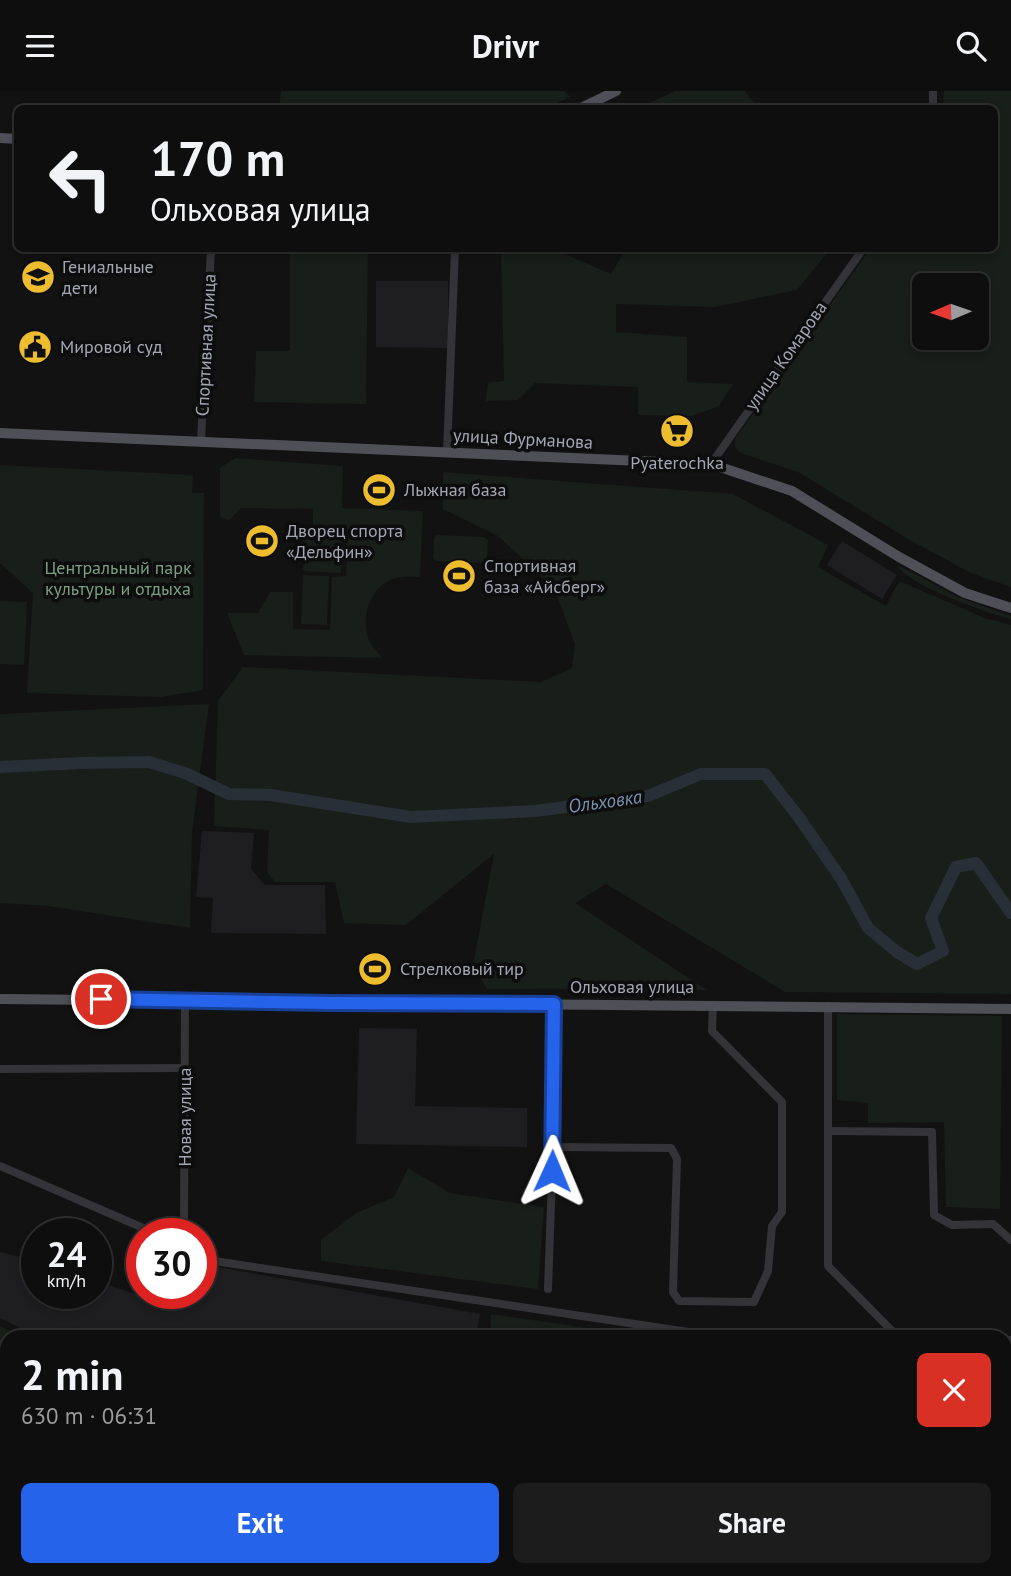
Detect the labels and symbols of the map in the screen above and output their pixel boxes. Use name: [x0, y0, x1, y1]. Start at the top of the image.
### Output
place label: Гениальные дети: [62, 255, 154, 299]
school or university icon: Гениальные дети: [19, 258, 57, 296]
street label: Спортивная улица: [190, 273, 221, 417]
north arrow: [912, 273, 989, 350]
street label: улица Комарова: [739, 297, 832, 415]
public building icon: Мировой суд: [16, 328, 54, 366]
place label: Мировой суд: [60, 335, 163, 358]
supermarket icon: Pyaterochka: [658, 412, 696, 450]
street label: улица Фурманова: [452, 423, 594, 454]
place label: Pyaterochka: [630, 451, 724, 474]
sports icon: Лыжная база: [360, 471, 398, 509]
place label: Лыжная база: [403, 478, 506, 501]
place label: Дворец спорта «Дельфин»: [286, 519, 403, 563]
sports icon: Дворец спорта «Дельфин»: [243, 522, 281, 560]
place label: Спортивная база «Айсберг»: [484, 554, 605, 598]
park label: Центральный парк культуры и отдыха: [44, 556, 192, 600]
sports icon: Спортивная база «Айсберг»: [440, 557, 478, 595]
water label: Ольховка: [567, 784, 644, 818]
sports icon: Стрелковый тир: [356, 950, 394, 988]
place label: Стрелковый тир: [400, 957, 524, 980]
pin: [71, 969, 131, 1029]
street label: Ольховая улица: [570, 975, 694, 998]
street label: Новая улица: [173, 1068, 196, 1166]
position arrow: [515, 1134, 589, 1208]
speed limit sign: 30: [126, 1218, 217, 1309]

